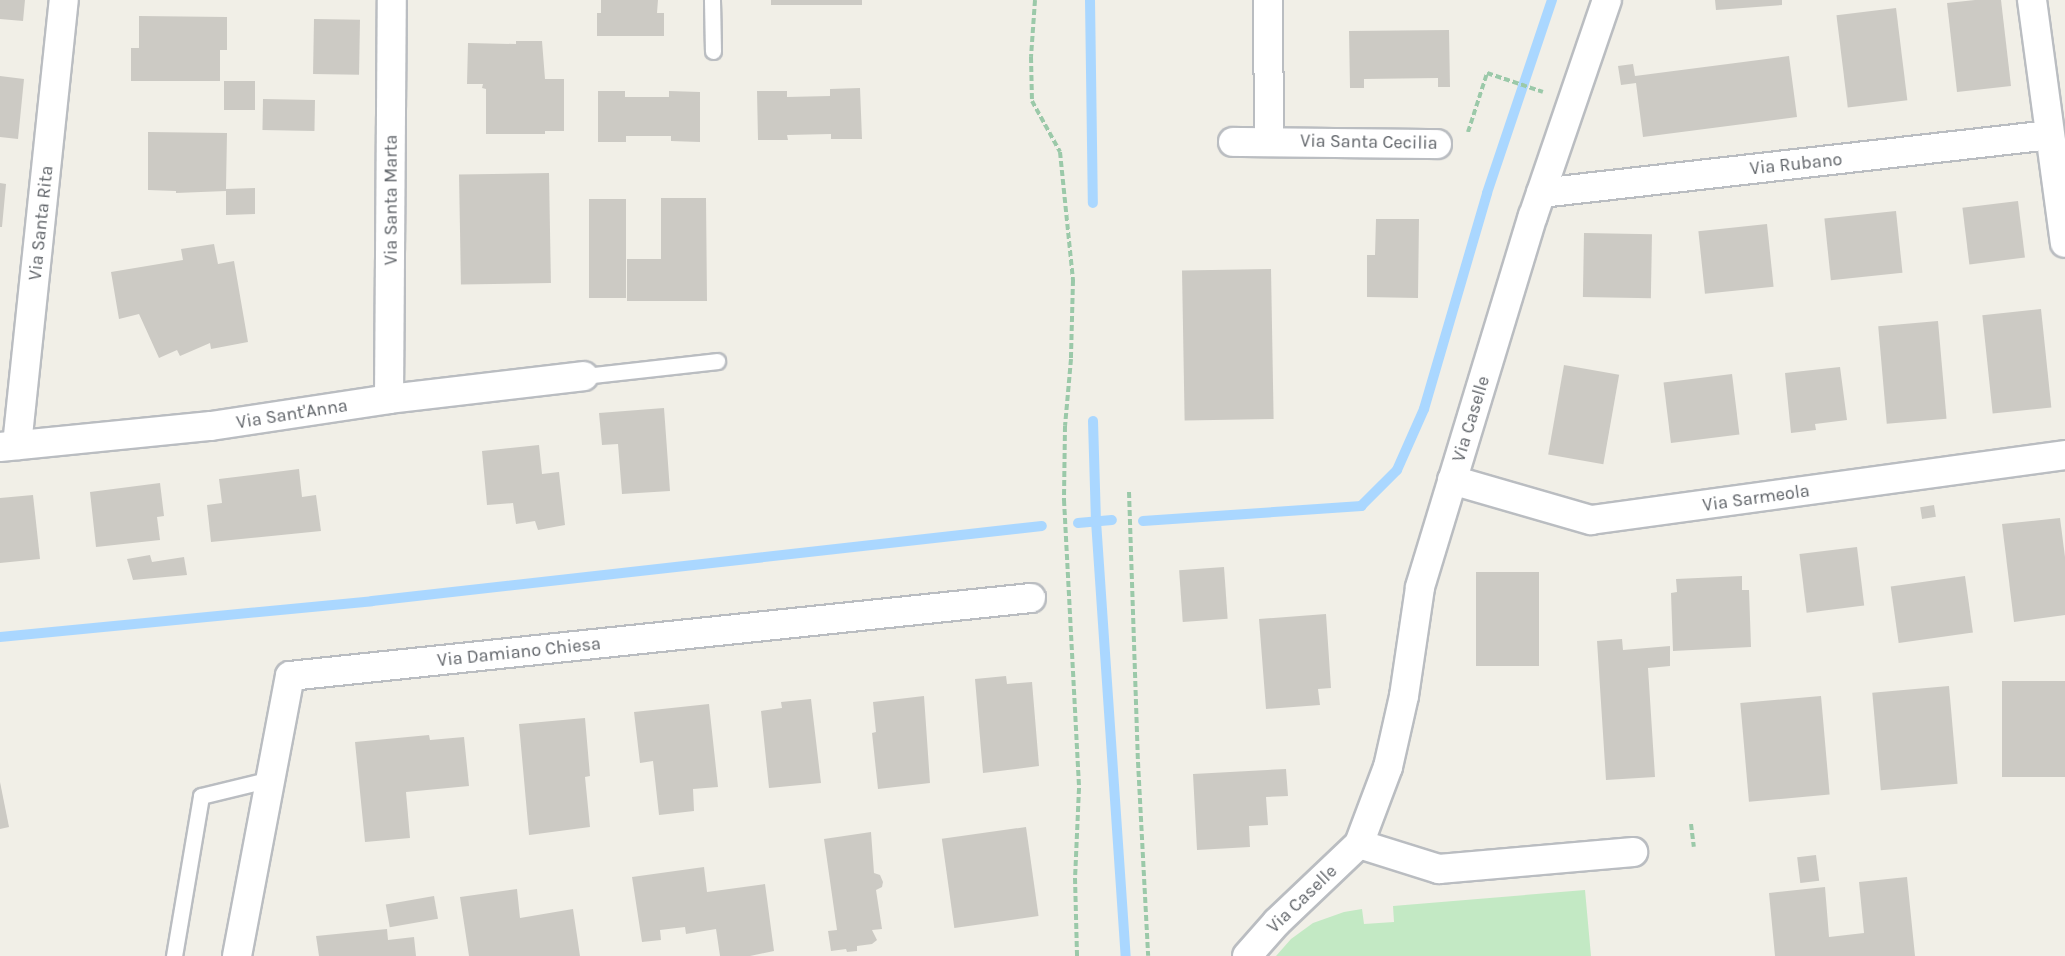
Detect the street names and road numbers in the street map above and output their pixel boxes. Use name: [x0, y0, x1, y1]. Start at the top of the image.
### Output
street label: Via Santa Cecilia: [1300, 130, 1438, 154]
street label: Via Santa Marta: [380, 135, 402, 265]
street label: Via Rubano: [1749, 148, 1843, 180]
street label: Via Santa Rita: [24, 165, 58, 281]
street label: Via Caselle: [1448, 373, 1494, 465]
street label: Via Sant'Anna: [235, 395, 349, 433]
street label: Via Sarmeola: [1701, 480, 1811, 516]
street label: Via Damiano Chiesa: [436, 633, 602, 671]
street label: Via Caselle: [1263, 860, 1341, 938]

